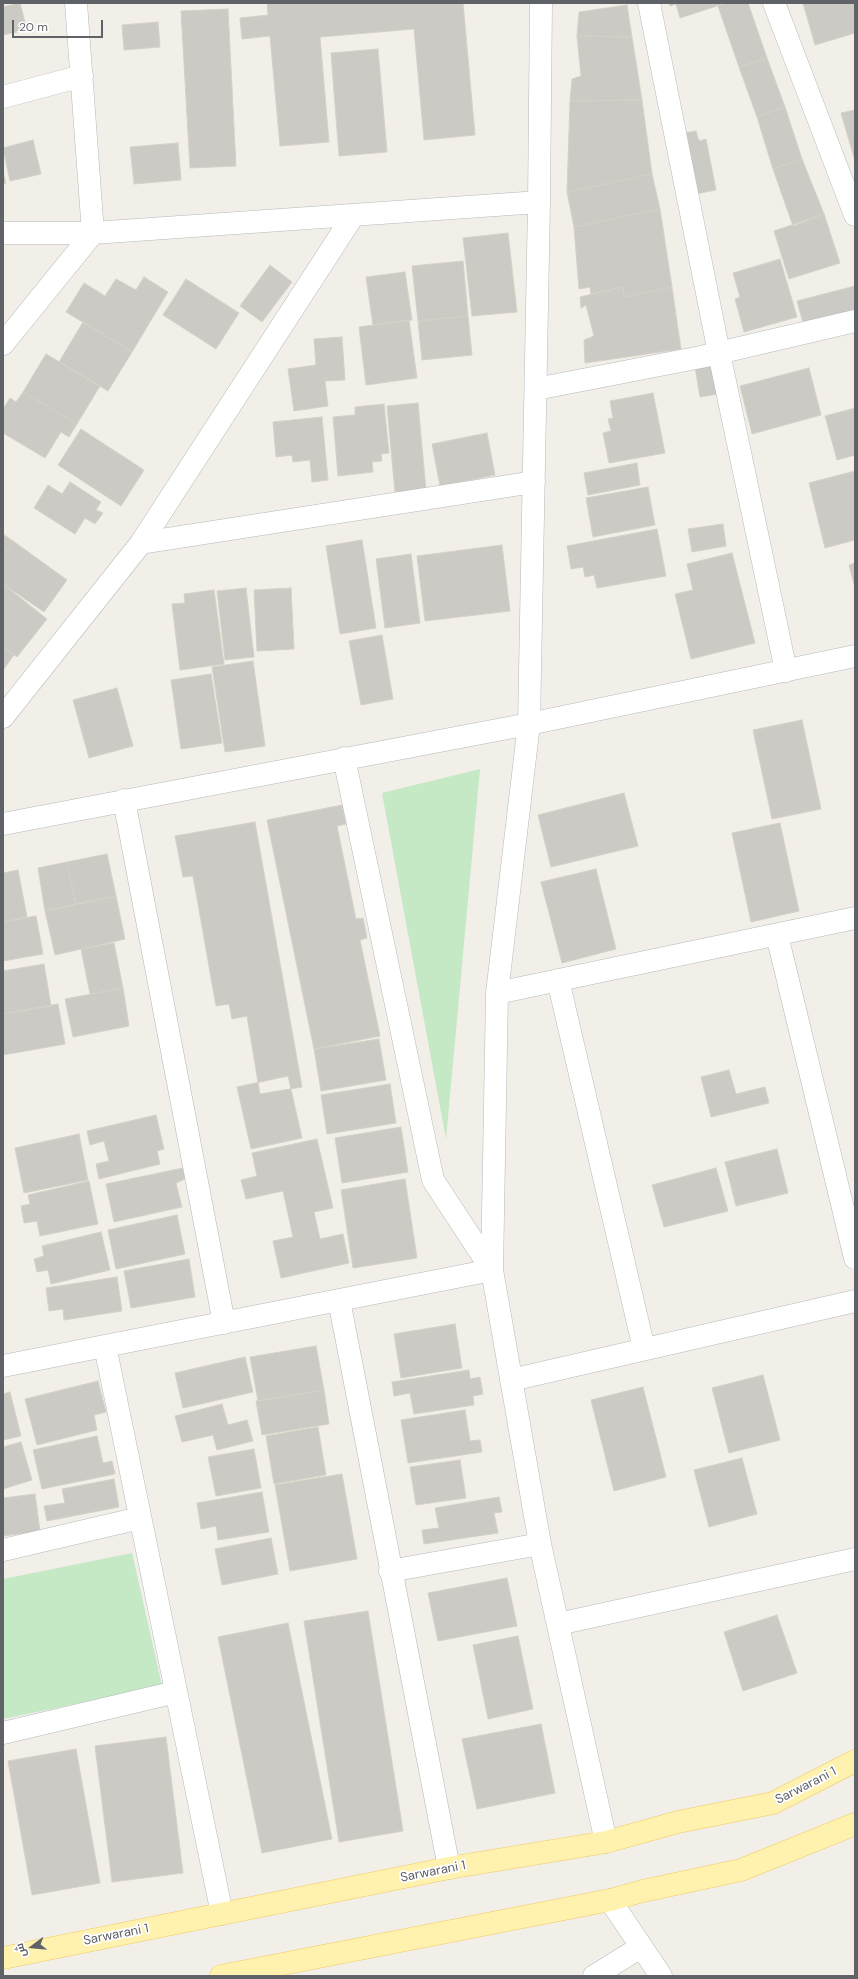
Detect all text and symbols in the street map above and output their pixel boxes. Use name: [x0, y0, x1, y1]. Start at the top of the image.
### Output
scale bar: [14, 12, 105, 38]
text: 20 m: [19, 19, 48, 35]
street label: Sarwarani 1: [773, 1764, 839, 1808]
street label: Sarwarani 1: [399, 1858, 467, 1886]
street label: Sarwarani 1: [82, 1921, 150, 1949]
north arrow: [12, 1927, 52, 1967]
text: ش: [12, 1942, 29, 1959]

